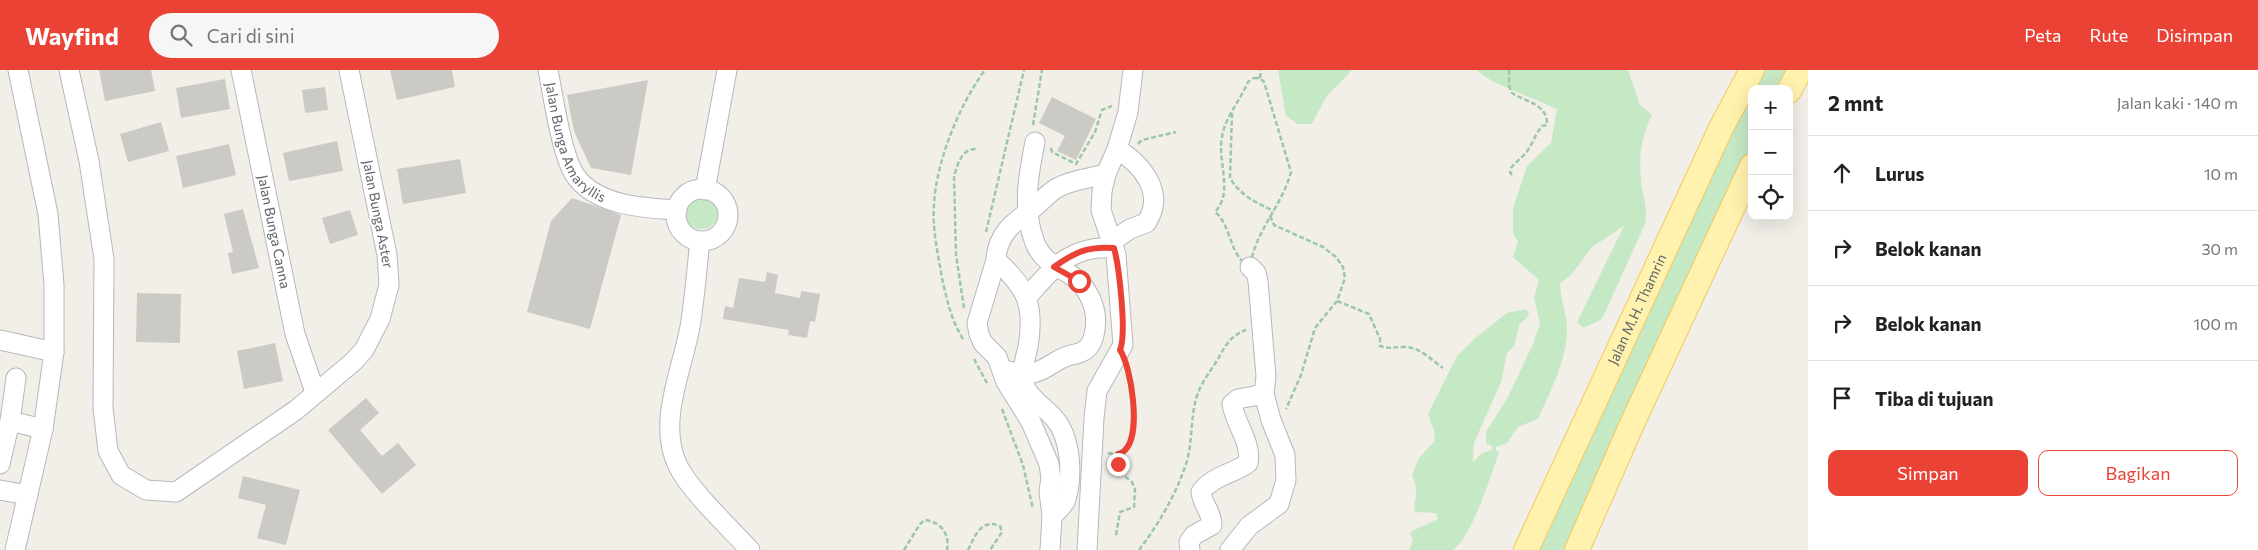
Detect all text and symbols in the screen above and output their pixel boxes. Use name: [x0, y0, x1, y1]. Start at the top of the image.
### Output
search box: [149, 13, 499, 58]
text: Wayfind: [25, 21, 119, 50]
icon: search: [167, 21, 195, 49]
text: Cari di sini: [207, 24, 295, 47]
text: Peta: [2024, 24, 2061, 46]
text: Rute: [2089, 24, 2128, 46]
text: Disimpan: [2156, 24, 2233, 46]
street label: Jalan Bunga Amaryllis: [542, 81, 609, 205]
map controls: [1748, 85, 1793, 220]
button: +: [1748, 85, 1793, 130]
text: 2 mnt: [1828, 90, 1883, 115]
text: Jalan kaki · 140 m: [2117, 93, 2238, 112]
button: −: [1748, 130, 1793, 175]
street label: Jalan Bunga Aster: [360, 158, 397, 270]
icon: ahead: [1828, 159, 1856, 187]
text: Lurus: [1875, 162, 1924, 185]
text: 10 m: [2204, 164, 2238, 183]
street label: Jalan Bunga Canna: [255, 173, 294, 290]
button: locate: [1748, 175, 1793, 220]
icon: right: [1828, 234, 1856, 262]
text: Belok kanan: [1875, 237, 1982, 260]
text: 30 m: [2201, 239, 2238, 258]
street label: Jalan M.H. Thamrin: [1604, 251, 1670, 367]
route start: [1068, 270, 1091, 293]
icon: right: [1828, 309, 1856, 337]
text: Belok kanan: [1875, 312, 1982, 335]
text: 100 m: [2193, 314, 2238, 333]
icon: arrive: [1828, 384, 1856, 412]
text: Tiba di tujuan: [1875, 387, 1993, 410]
button: Simpan: [1828, 450, 2028, 496]
button: Bagikan: [2038, 450, 2238, 496]
route end: [1107, 453, 1130, 476]

